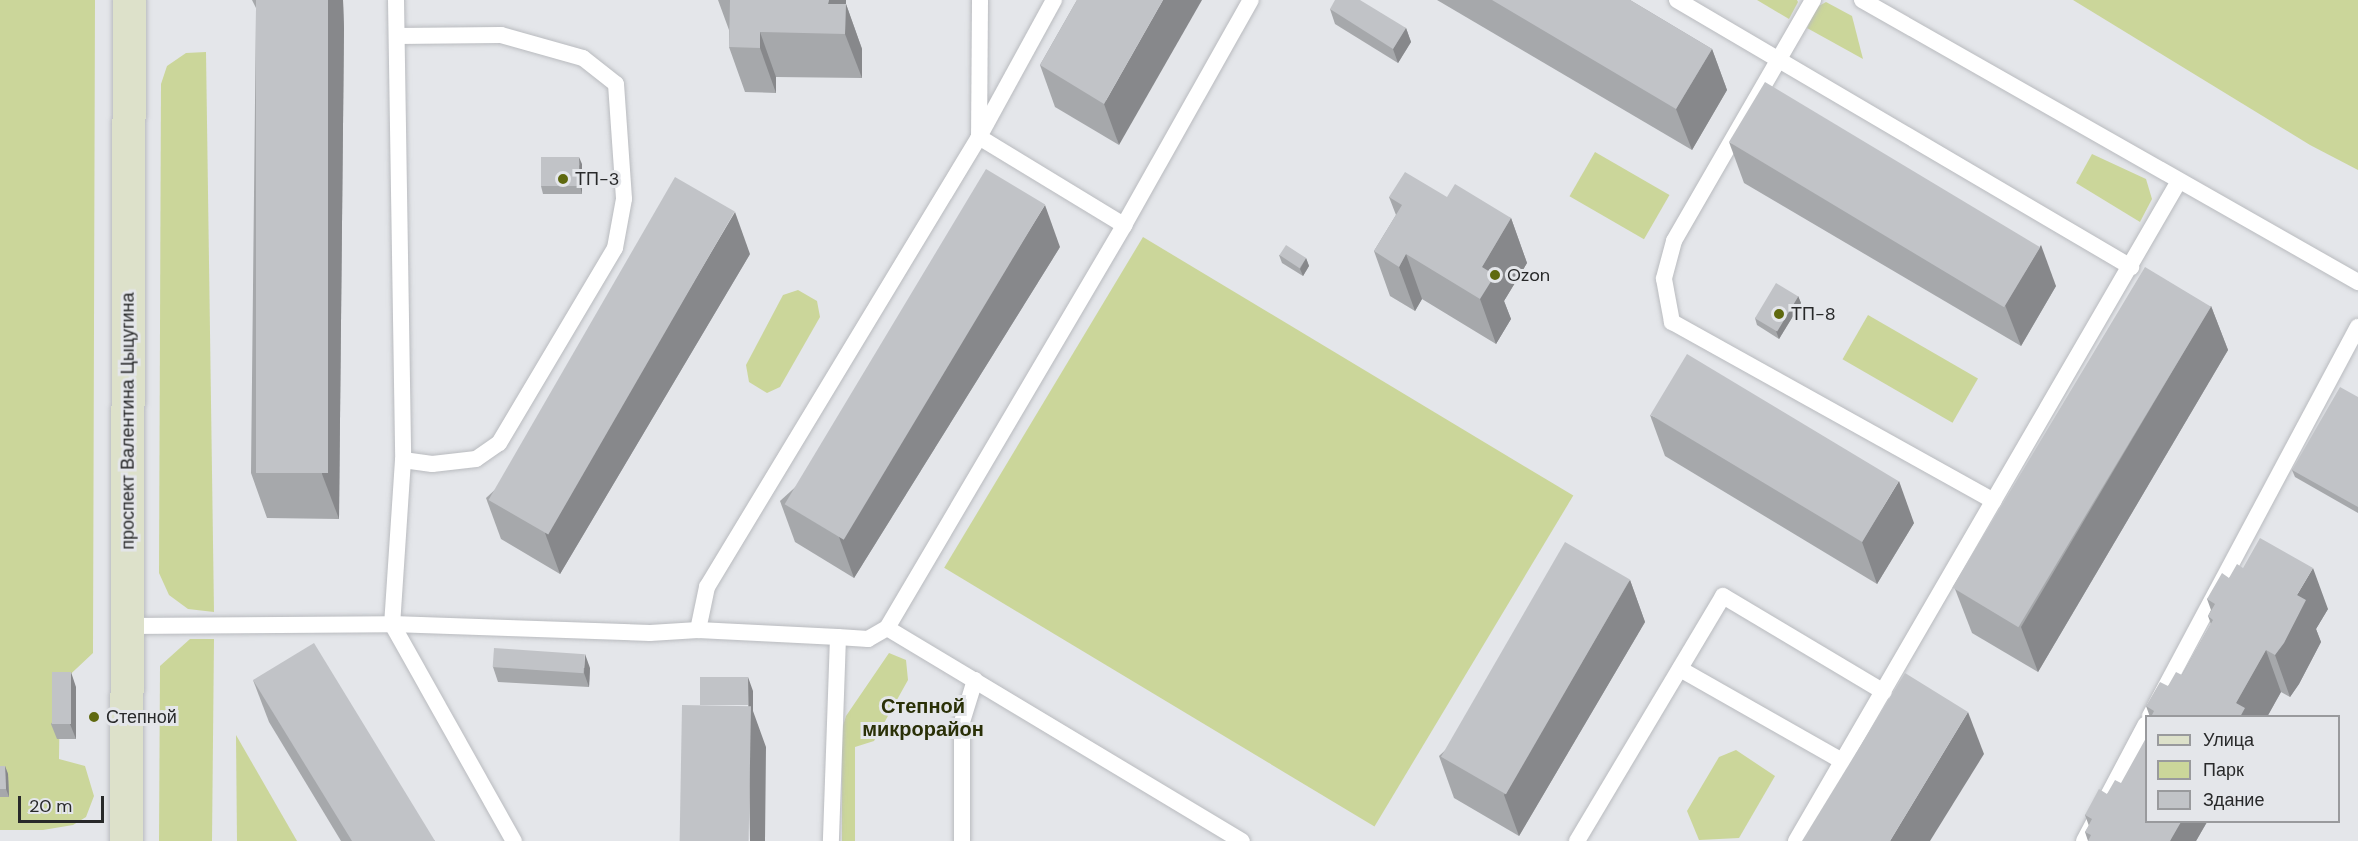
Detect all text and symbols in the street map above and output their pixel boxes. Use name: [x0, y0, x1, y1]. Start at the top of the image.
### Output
place label: ТП-3: [575, 168, 619, 190]
marker: ТП-3: [556, 172, 570, 186]
place label: Ozon: [1507, 264, 1550, 286]
marker: Ozon: [1488, 268, 1502, 282]
street label: проспект Валентина Цыцугина: [117, 292, 139, 550]
place label: ТП-8: [1791, 303, 1836, 325]
marker: ТП-8: [1772, 307, 1786, 321]
district label: Степной микрорайон: [862, 695, 984, 742]
place label: Степной: [106, 706, 177, 728]
marker: Степной: [87, 710, 101, 724]
legend: [2145, 715, 2340, 823]
text: Улица: [2203, 728, 2254, 752]
text: Парк: [2203, 758, 2244, 782]
scale bar: [21, 784, 106, 822]
text: Здание: [2203, 788, 2264, 812]
text: 20 m: [29, 794, 72, 818]

